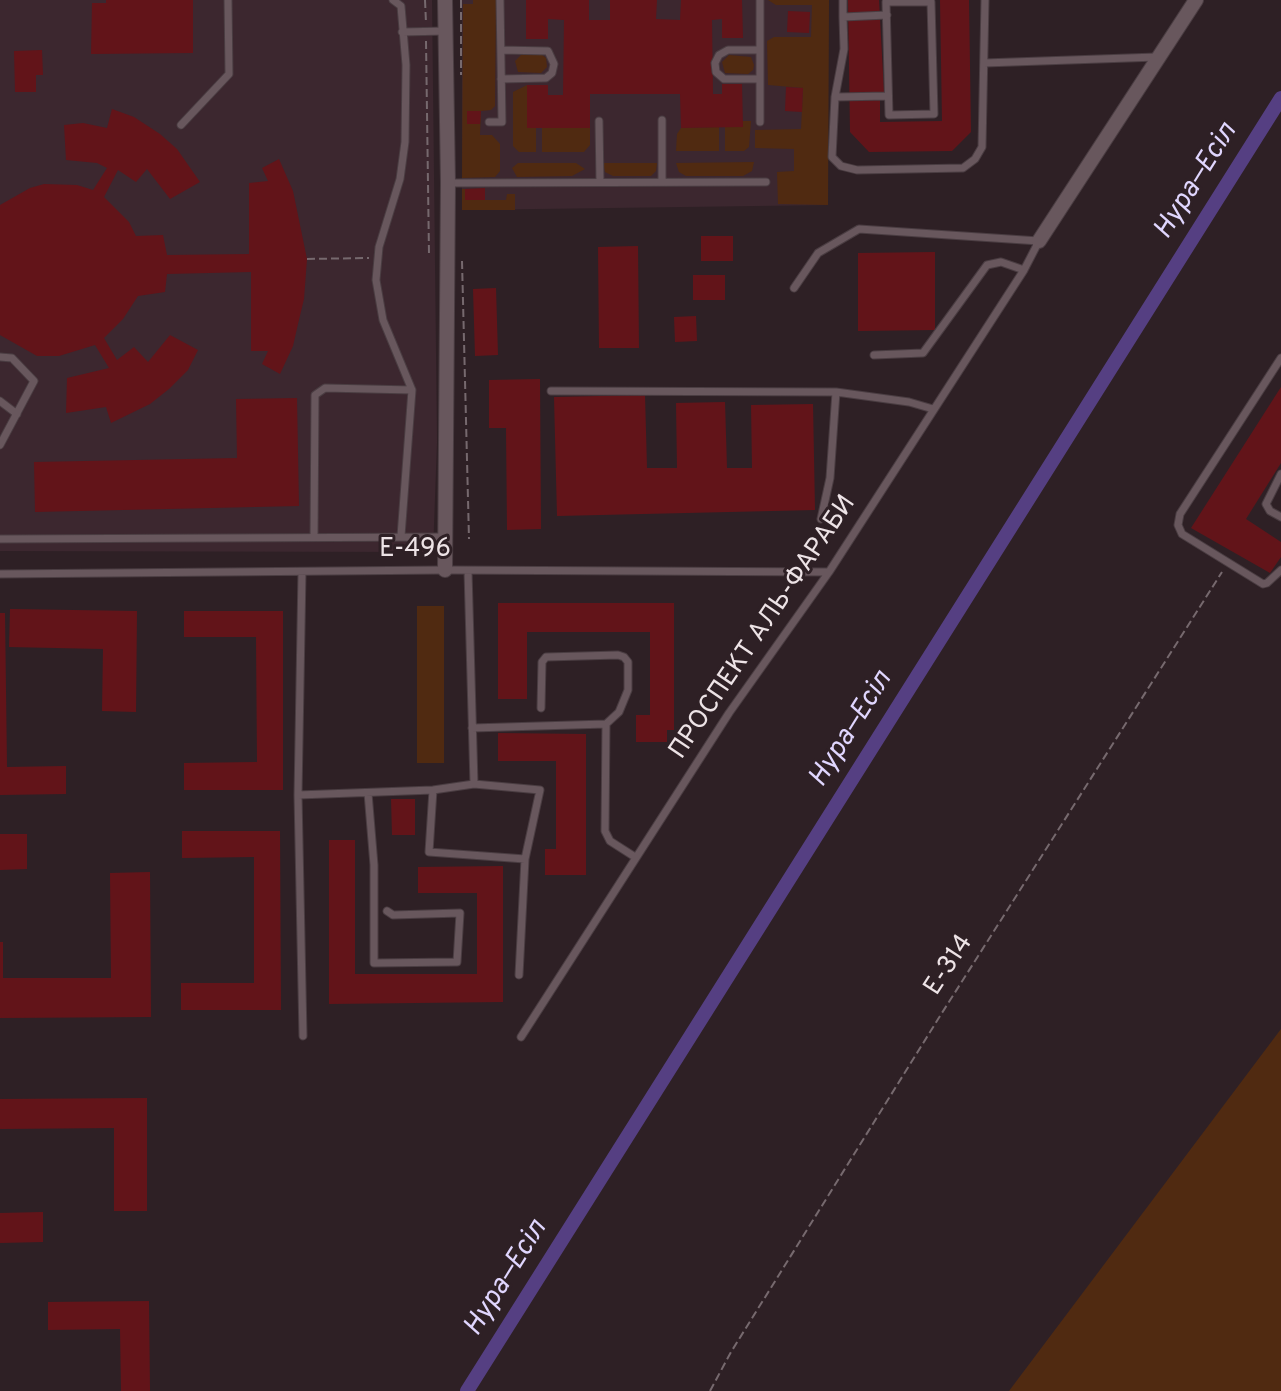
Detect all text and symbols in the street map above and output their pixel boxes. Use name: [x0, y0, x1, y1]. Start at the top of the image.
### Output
water label: Нура—Есіл: [1148, 118, 1246, 246]
street label: ПРОСПЕКТ АЛЬ-ФАРАБИ: [664, 490, 864, 766]
street label: E-496: [379, 535, 451, 567]
water label: Нура—Есіл: [803, 666, 901, 794]
street label: E-314: [919, 930, 981, 1002]
water label: Нура—Есіл: [458, 1215, 556, 1343]

